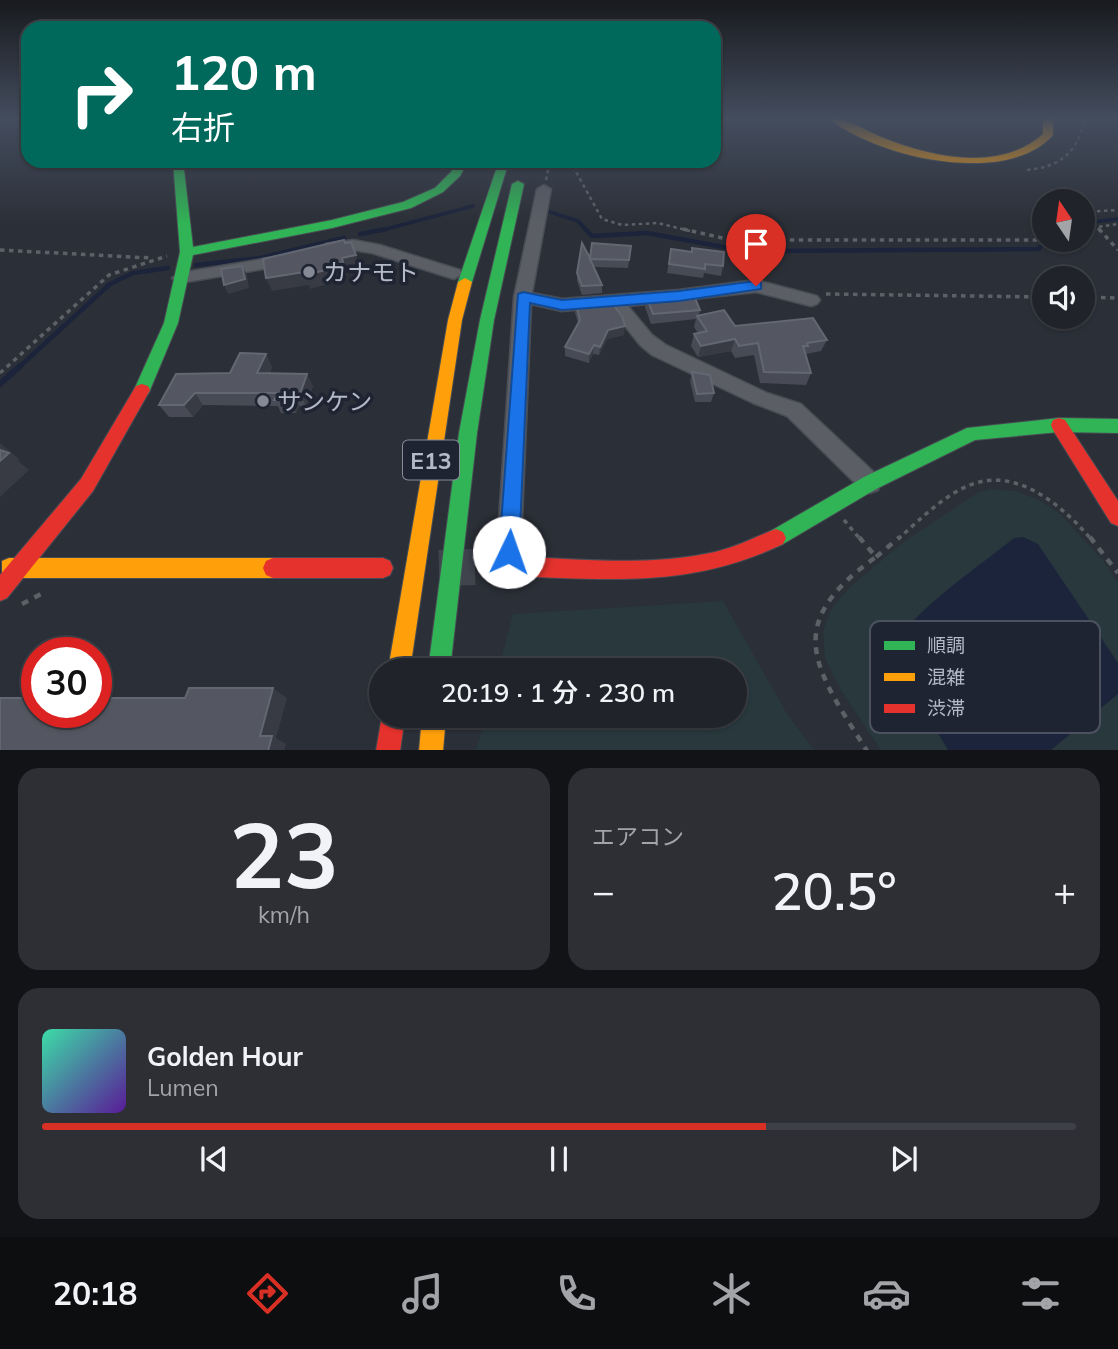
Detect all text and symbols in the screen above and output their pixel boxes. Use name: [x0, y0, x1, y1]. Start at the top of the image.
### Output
text: 120 m: [171, 41, 317, 102]
icon: right: [56, 49, 147, 140]
text: 右折: [171, 107, 235, 147]
north arrow: [1032, 189, 1096, 252]
map controls: [1032, 189, 1095, 329]
pin: [726, 214, 786, 286]
icon: arrive: [737, 225, 775, 263]
place label: カナモト: [323, 257, 419, 287]
marker: カナモト: [301, 264, 317, 280]
button: sound: [1032, 266, 1095, 329]
place label: サンケン: [277, 386, 372, 416]
marker: サンケン: [255, 393, 271, 409]
road number: E13: [403, 440, 459, 480]
position arrow: [472, 515, 546, 589]
legend: [870, 621, 1100, 733]
text: 順調: [927, 633, 965, 657]
speed limit sign: 30: [21, 637, 112, 728]
text: 混雑: [927, 665, 965, 689]
text: 20:19 · 1 分 · 230 m: [441, 676, 675, 709]
text: 渋滞: [927, 696, 965, 720]
text: 23: [229, 797, 339, 911]
text: エアコン: [592, 822, 684, 851]
text: 20.5°: [771, 858, 897, 923]
text: −: [592, 867, 615, 915]
text: +: [1053, 867, 1076, 915]
text: km/h: [258, 900, 310, 929]
text: Golden Hour: [147, 1040, 303, 1073]
text: Lumen: [147, 1073, 219, 1102]
icon: previous: [195, 1140, 233, 1178]
icon: pause: [540, 1140, 578, 1178]
icon: next: [885, 1140, 923, 1178]
icon: directions: [243, 1269, 292, 1318]
icon: music: [398, 1269, 447, 1318]
icon: phone: [552, 1269, 601, 1318]
icon: climate: [707, 1269, 756, 1318]
icon: car: [862, 1269, 911, 1318]
icon: filters: [1016, 1269, 1065, 1318]
text: 20:18: [53, 1273, 138, 1313]

